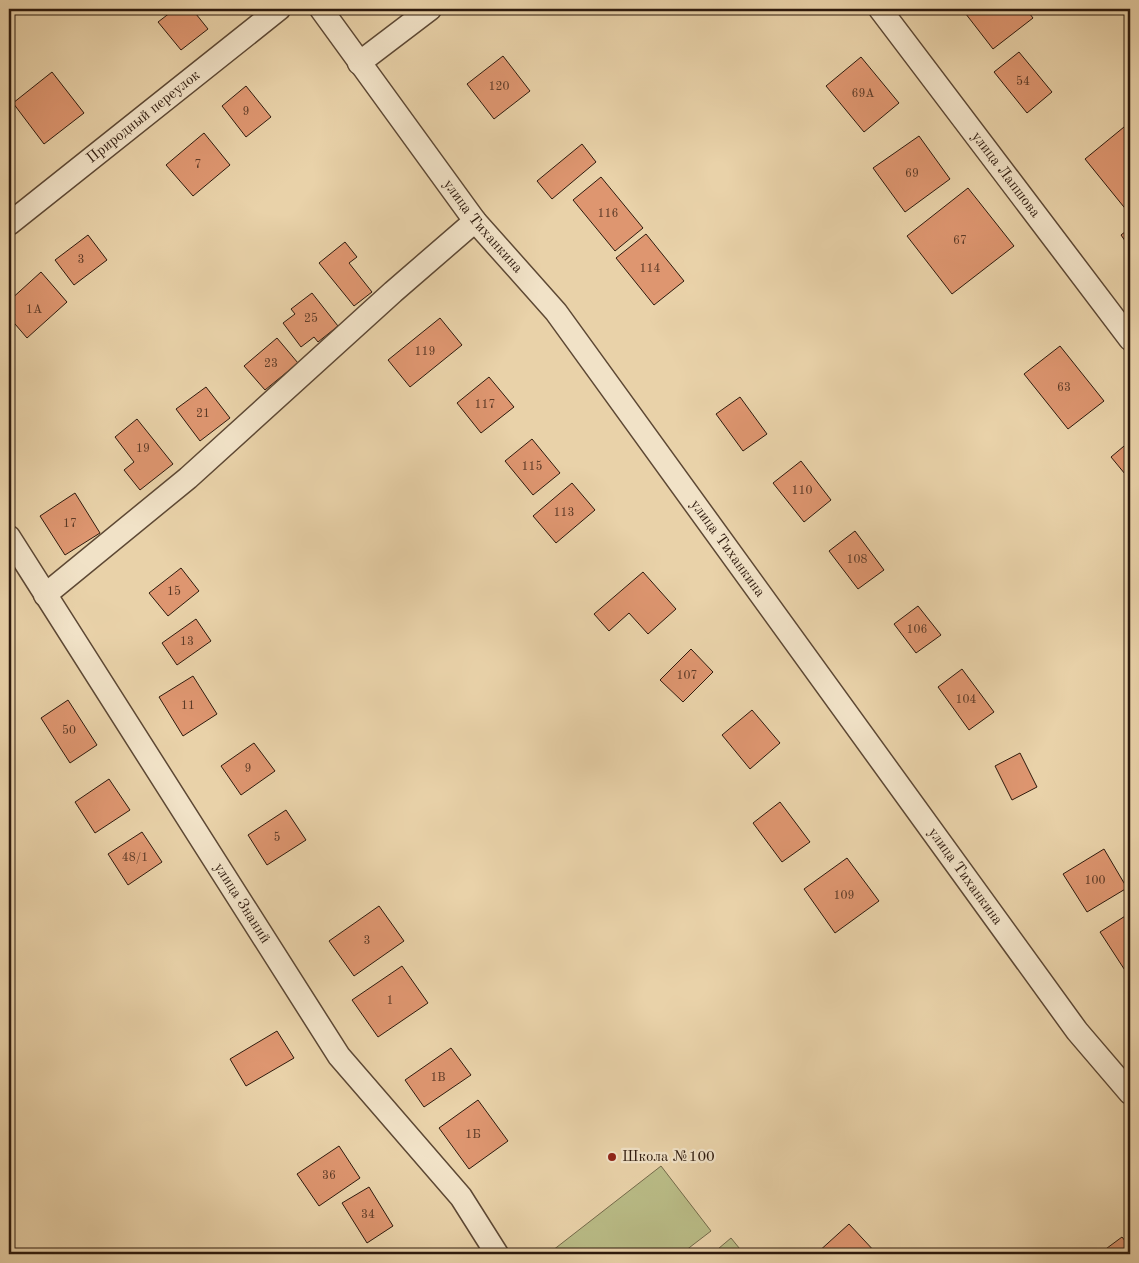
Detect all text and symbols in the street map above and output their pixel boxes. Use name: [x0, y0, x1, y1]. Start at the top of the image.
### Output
street label: Природный переулок: [84, 67, 203, 166]
house number: 54: [1016, 75, 1030, 88]
house number: 120: [489, 81, 509, 93]
house number: 69А: [851, 88, 875, 100]
house number: 9: [243, 106, 249, 118]
street label: улица Лапшова: [968, 129, 1043, 221]
house number: 7: [195, 159, 201, 171]
house number: 69: [905, 168, 919, 180]
street label: улица Тиханкина: [440, 177, 526, 277]
house number: 116: [598, 208, 618, 220]
house number: 67: [953, 235, 967, 247]
house number: 3: [78, 254, 84, 266]
house number: 114: [640, 263, 660, 275]
house number: 1А: [26, 304, 42, 316]
house number: 25: [304, 312, 318, 325]
house number: 119: [415, 346, 435, 358]
house number: 23: [264, 358, 278, 370]
house number: 63: [1057, 382, 1071, 394]
house number: 117: [475, 399, 495, 411]
house number: 21: [196, 408, 210, 420]
house number: 19: [136, 443, 150, 455]
house number: 115: [522, 460, 542, 473]
house number: 110: [792, 485, 812, 497]
street label: улица Тиханкина: [687, 497, 768, 600]
house number: 113: [554, 507, 574, 519]
house number: 17: [63, 518, 77, 530]
house number: 108: [847, 554, 867, 566]
house number: 15: [167, 585, 181, 598]
house number: 106: [907, 624, 927, 636]
house number: 13: [180, 636, 194, 648]
house number: 107: [677, 670, 697, 682]
house number: 104: [956, 694, 976, 706]
house number: 11: [181, 700, 195, 712]
house number: 50: [62, 724, 76, 737]
house number: 9: [245, 763, 251, 775]
street label: улица Тиханкина: [925, 825, 1006, 928]
house number: 5: [274, 831, 281, 844]
house number: 48/1: [122, 852, 148, 864]
street label: улица Знаний: [211, 860, 273, 946]
house number: 100: [1085, 875, 1105, 887]
house number: 109: [834, 890, 854, 902]
house number: 3: [364, 935, 370, 947]
house number: 1: [387, 995, 393, 1007]
house number: 1В: [430, 1072, 446, 1084]
house number: 1Б: [465, 1129, 481, 1141]
place label: Школа №100: [622, 1150, 715, 1165]
marker: Школа №100: [606, 1151, 618, 1163]
house number: 36: [322, 1170, 336, 1182]
house number: 34: [361, 1209, 375, 1221]

